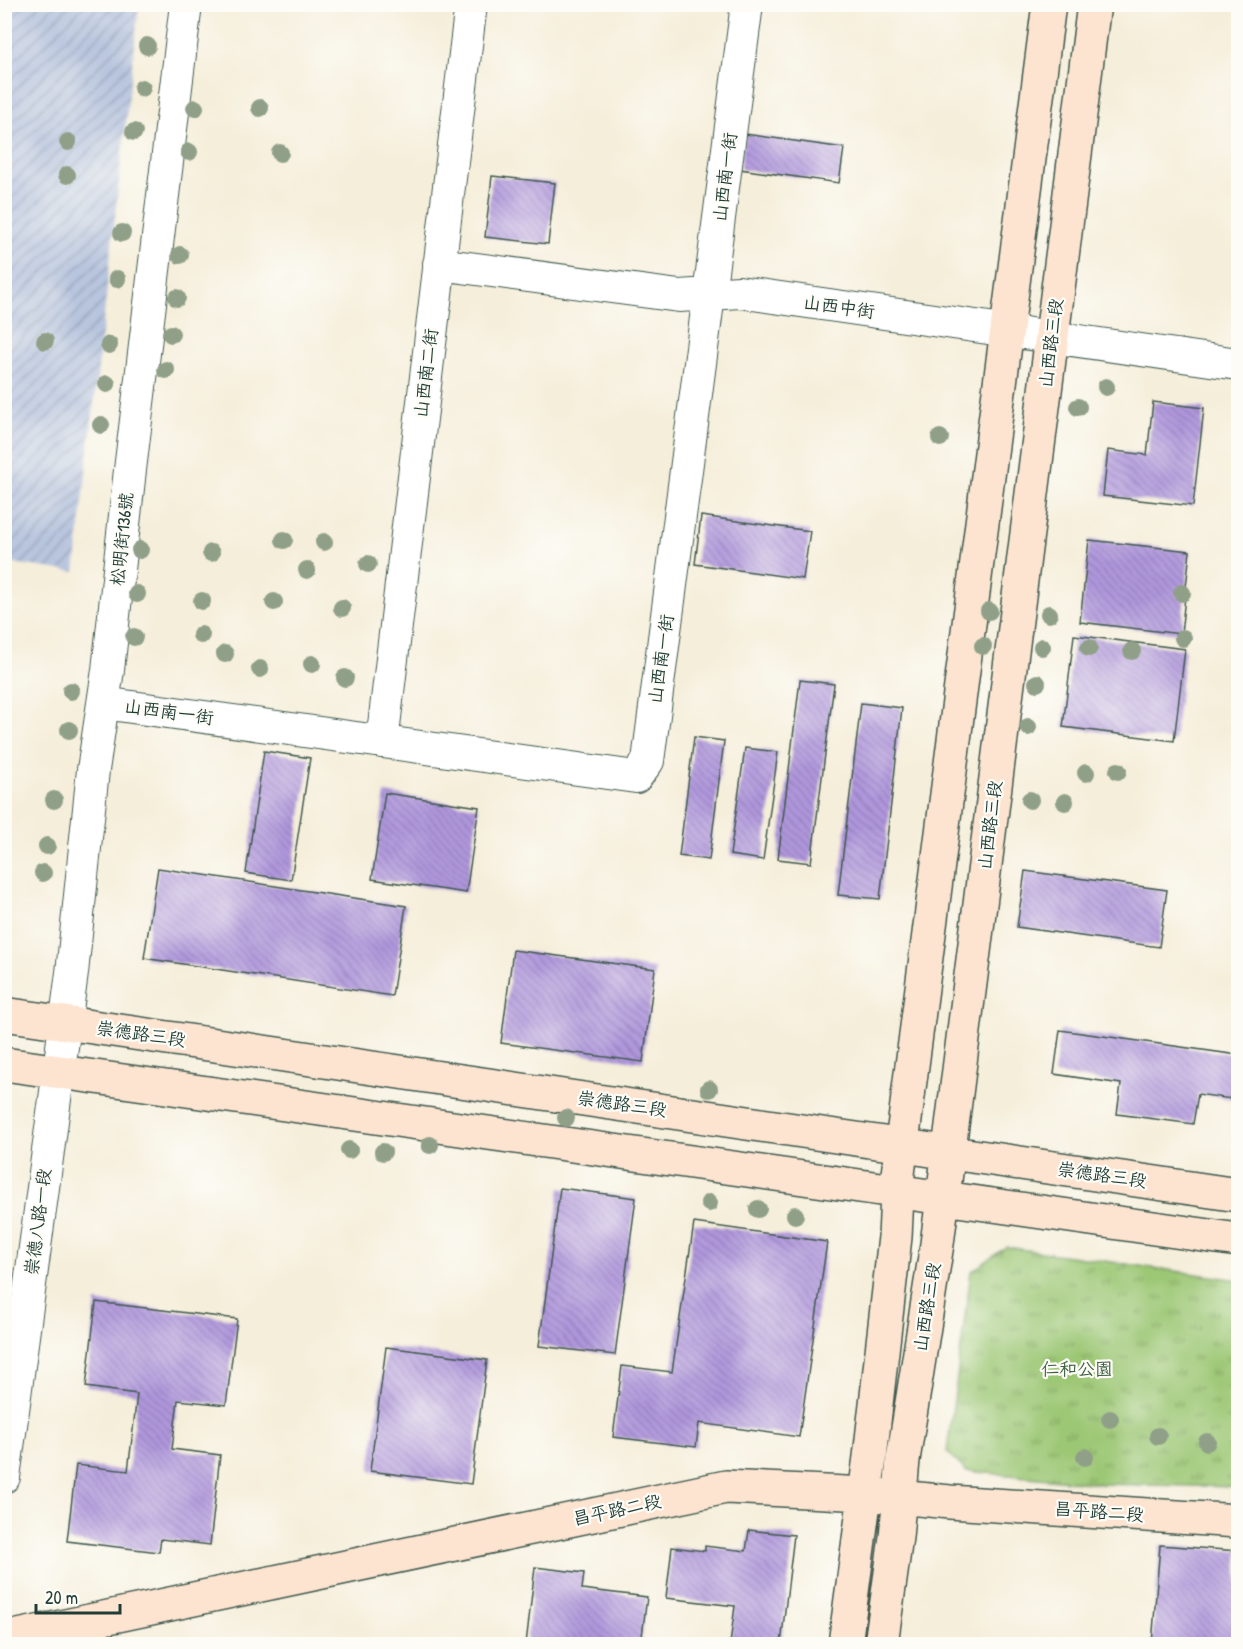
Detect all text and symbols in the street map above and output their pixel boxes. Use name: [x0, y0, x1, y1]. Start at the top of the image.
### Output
street label: 山西南一街: [707, 131, 742, 223]
street label: 山西中街: [802, 289, 876, 324]
street label: 山西路三段: [1033, 297, 1068, 389]
street label: 山西南二街: [408, 327, 443, 419]
street label: 松明街136號: [104, 491, 139, 587]
street label: 山西南一街: [642, 613, 679, 705]
street label: 山西南一街: [123, 693, 215, 730]
street label: 山西路三段: [972, 779, 1007, 871]
street label: 崇德路三段: [95, 1015, 187, 1052]
street label: 崇德路三段: [576, 1085, 668, 1122]
street label: 崇德路三段: [1056, 1156, 1148, 1193]
street label: 崇德八路一段: [19, 1167, 56, 1277]
street label: 山西路三段: [907, 1261, 946, 1353]
park label: 仁和公園: [1041, 1356, 1113, 1381]
street label: 昌平路二段: [570, 1488, 664, 1531]
street label: 昌平路二段: [1053, 1496, 1145, 1527]
scale bar: [36, 1577, 120, 1615]
text: 20 m: [45, 1585, 78, 1610]

